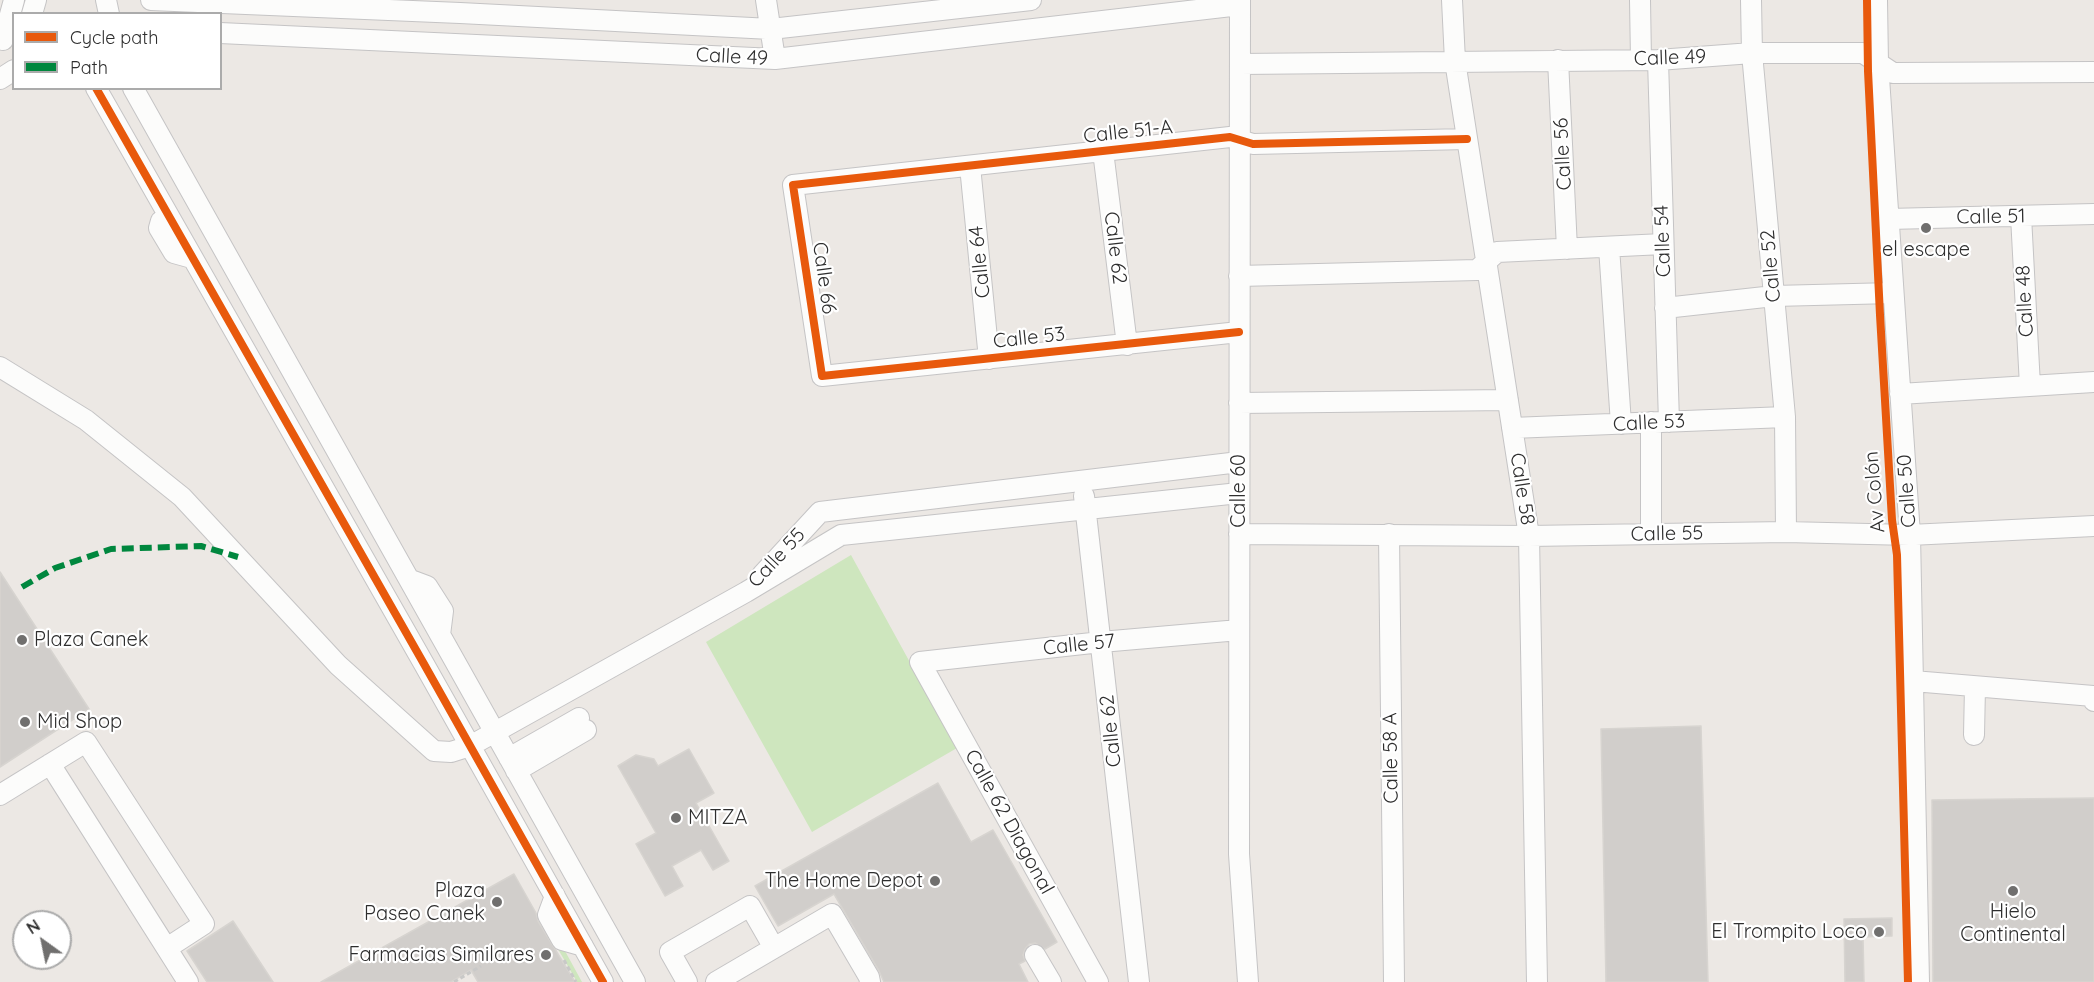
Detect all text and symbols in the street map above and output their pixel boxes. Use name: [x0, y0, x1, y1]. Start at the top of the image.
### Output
legend: [12, 12, 222, 90]
text: Cycle path: [70, 26, 158, 49]
street label: Calle 49: [695, 43, 769, 71]
street label: Calle 49: [1633, 45, 1707, 71]
text: Path: [70, 56, 108, 79]
street label: Calle 51-A: [1082, 115, 1174, 149]
street label: Calle 56: [1549, 117, 1577, 191]
street label: Calle 54: [1650, 204, 1676, 278]
street label: Calle 51: [1956, 204, 2026, 230]
street label: Calle 62: [1099, 210, 1131, 286]
marker: el escape: [1919, 221, 1933, 235]
street label: Calle 64: [964, 225, 996, 299]
street label: Calle 52: [1756, 229, 1786, 303]
place label: el escape: [1882, 238, 1970, 262]
street label: Calle 66: [807, 240, 841, 316]
street label: Calle 48: [2011, 264, 2039, 338]
street label: Calle 53: [992, 322, 1066, 354]
street label: Calle 53: [1612, 409, 1686, 437]
street label: Av Colón: [1859, 450, 1891, 534]
street label: Calle 58: [1504, 451, 1540, 527]
street label: Calle 50: [1892, 453, 1922, 529]
street label: Calle 60: [1227, 454, 1251, 528]
street label: Calle 55: [1630, 521, 1704, 547]
street label: Calle 55: [743, 523, 811, 593]
place label: Plaza Canek: [34, 628, 149, 652]
street label: Calle 57: [1042, 629, 1116, 661]
marker: Plaza Canek: [15, 633, 29, 647]
street label: Calle 62: [1095, 694, 1127, 768]
place label: Mid Shop: [37, 710, 122, 734]
street label: Calle 58 A: [1378, 712, 1404, 804]
marker: Mid Shop: [18, 715, 32, 729]
street label: Calle 62 Diagonal: [959, 746, 1059, 898]
place label: MITZA: [688, 806, 747, 830]
marker: MITZA: [669, 811, 683, 825]
place label: The Home Depot: [765, 869, 923, 893]
marker: The Home Depot: [928, 874, 942, 888]
place label: Plaza Paseo Canek: [364, 879, 485, 926]
marker: Hielo Continental: [2006, 884, 2020, 898]
marker: Plaza Paseo Canek: [490, 895, 504, 909]
place label: Hielo Continental: [1960, 900, 2066, 947]
north arrow: [12, 910, 72, 970]
text: N: [23, 915, 44, 938]
place label: El Trompito Loco: [1711, 920, 1867, 944]
marker: El Trompito Loco: [1872, 925, 1886, 939]
place label: Farmacias Similares: [349, 943, 534, 967]
marker: Farmacias Similares: [539, 948, 553, 962]

